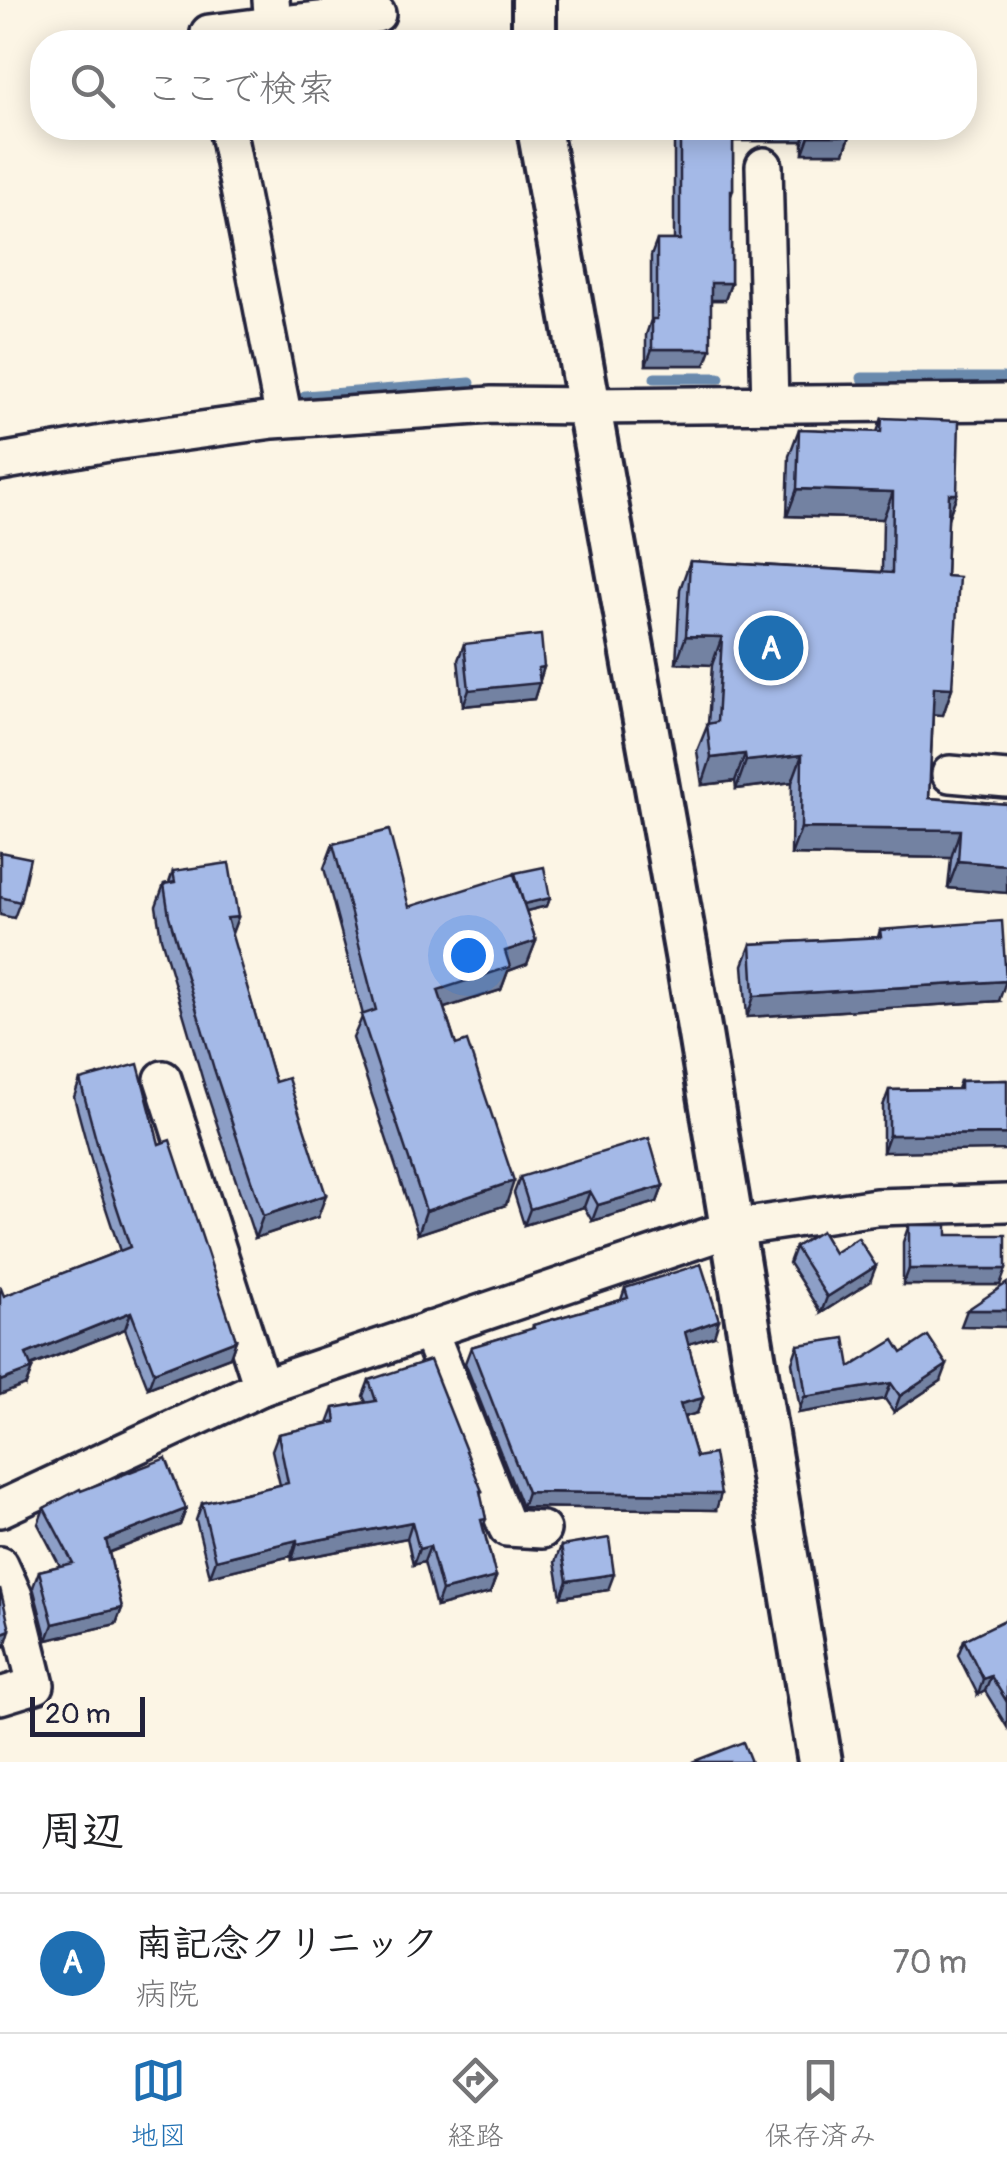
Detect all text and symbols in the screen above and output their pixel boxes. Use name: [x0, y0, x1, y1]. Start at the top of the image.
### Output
search box: [30, 30, 977, 140]
icon: search: [65, 58, 120, 113]
text: ここで検索: [145, 65, 335, 113]
pin: A: [738, 610, 804, 686]
your location: [443, 930, 494, 981]
scale bar: [30, 1692, 145, 1736]
text: 20 m: [45, 1697, 111, 1732]
text: 周辺: [40, 1806, 124, 1858]
text: 南記念クリニック: [135, 1920, 439, 1968]
text: A: [62, 1943, 83, 1983]
text: 70 m: [893, 1943, 967, 1983]
text: 病院: [135, 1975, 199, 2015]
tab: 地図: [130, 2053, 187, 2154]
tab: 経路: [447, 2053, 504, 2154]
tab: 保存済み: [764, 2053, 877, 2154]

